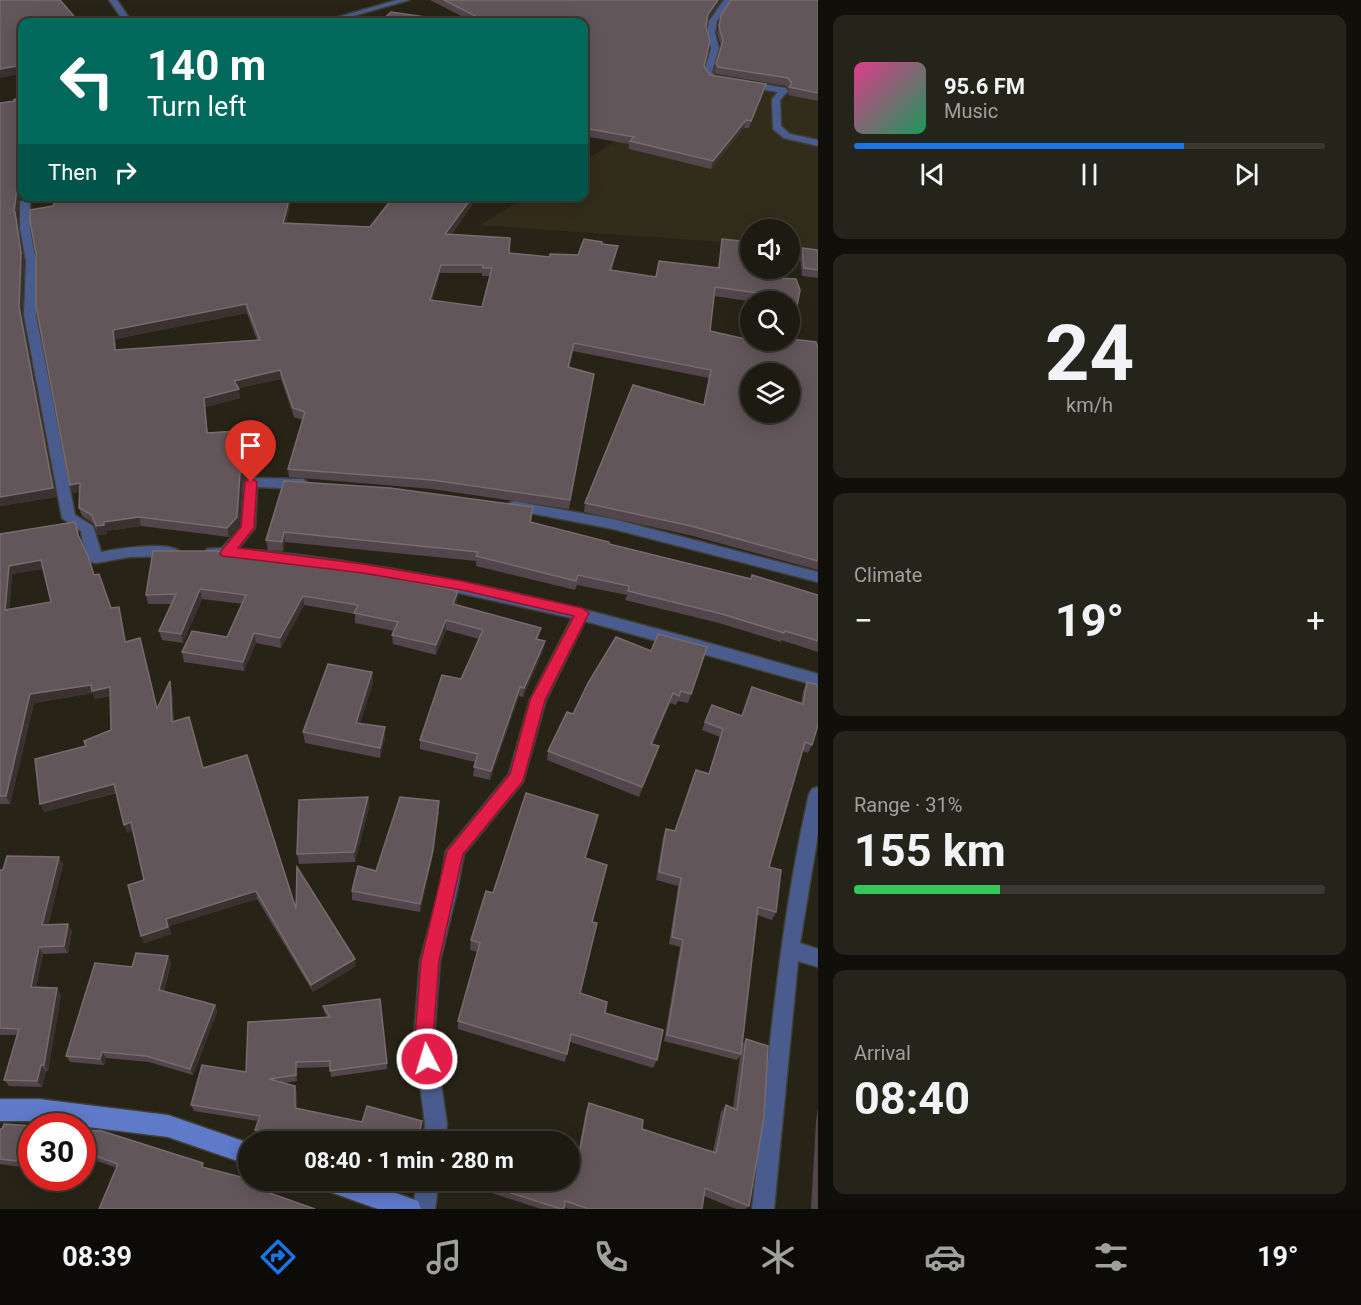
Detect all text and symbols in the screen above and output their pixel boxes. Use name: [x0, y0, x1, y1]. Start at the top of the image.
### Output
text: 140 m: [147, 41, 266, 90]
icon: left: [48, 42, 126, 120]
text: 95.6 FM: [944, 74, 1025, 99]
text: Turn left: [147, 91, 247, 123]
text: Music: [944, 99, 998, 123]
icon: right: [109, 156, 142, 189]
icon: previous: [916, 158, 949, 191]
icon: pause: [1073, 158, 1106, 191]
icon: next: [1230, 158, 1263, 191]
text: Then: [48, 160, 97, 185]
map controls: [740, 219, 800, 423]
button: sound: [740, 219, 800, 279]
button: search: [740, 291, 800, 351]
text: 24: [1045, 308, 1134, 399]
button: layers: [740, 363, 800, 423]
text: km/h: [1066, 393, 1113, 417]
pin: [225, 420, 276, 482]
icon: arrive: [234, 429, 267, 462]
text: Climate: [854, 563, 922, 587]
text: 19°: [1055, 594, 1124, 647]
text: −: [854, 601, 873, 640]
text: +: [1306, 601, 1325, 640]
text: Range · 31%: [854, 793, 962, 817]
text: 155 km: [854, 824, 1006, 877]
position arrow: [395, 1027, 459, 1091]
text: Arrival: [854, 1041, 911, 1065]
text: 08:40: [854, 1072, 970, 1125]
speed limit sign: 30: [18, 1113, 96, 1191]
text: 08:40 · 1 min · 280 m: [304, 1148, 514, 1173]
icon: directions: [257, 1236, 299, 1278]
icon: music: [423, 1236, 465, 1278]
icon: phone: [590, 1236, 632, 1278]
icon: climate: [757, 1236, 799, 1278]
icon: car: [924, 1236, 966, 1278]
icon: filters: [1090, 1236, 1132, 1278]
text: 08:39: [62, 1241, 132, 1273]
text: 19°: [1257, 1241, 1299, 1273]

